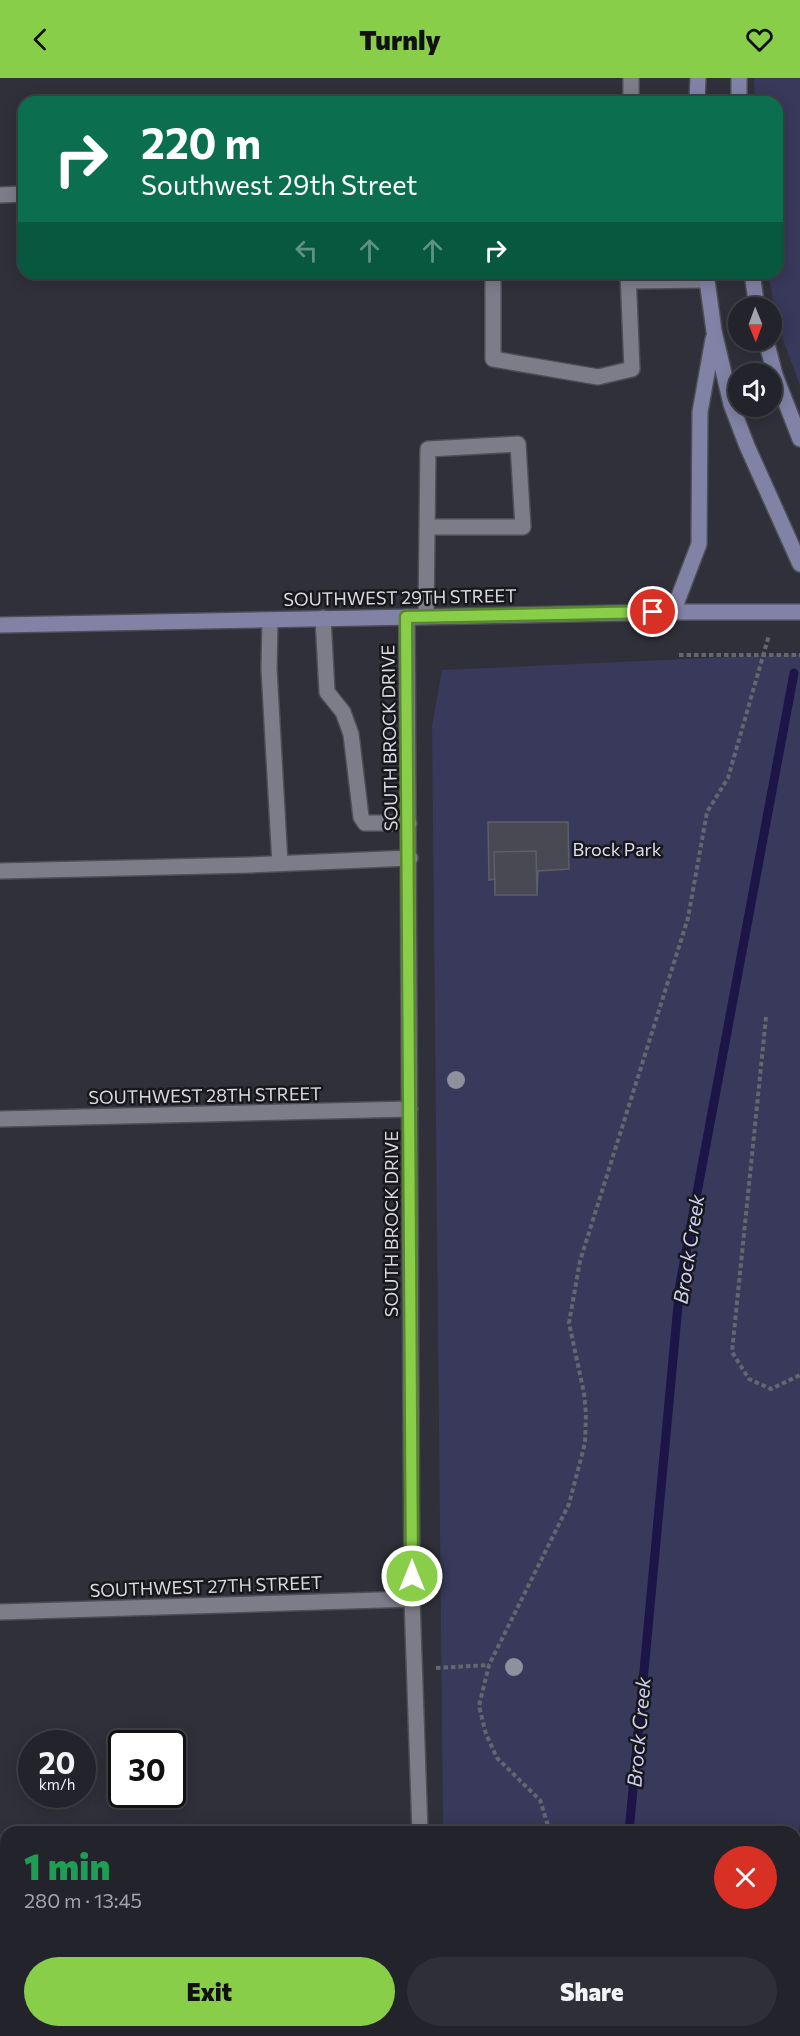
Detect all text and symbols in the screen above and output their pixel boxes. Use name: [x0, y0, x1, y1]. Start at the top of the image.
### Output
icon: back: [24, 23, 57, 56]
text: Turnly: [359, 23, 441, 56]
icon: heart: [743, 23, 776, 56]
text: 220 m: [141, 116, 261, 168]
icon: right: [42, 120, 120, 198]
text: Southwest 29th Street: [141, 168, 417, 201]
icon: left: [290, 234, 323, 267]
icon: ahead: [353, 234, 386, 267]
icon: ahead: [416, 234, 449, 267]
icon: right: [479, 234, 512, 267]
north arrow: [728, 297, 782, 351]
map controls: [728, 297, 782, 417]
button: sound: [728, 363, 782, 417]
street label: SOUTHWEST 29TH STREET: [283, 584, 517, 610]
pin: [627, 586, 678, 637]
icon: arrive: [636, 595, 669, 628]
street label: SOUTH BROCK DRIVE: [376, 645, 402, 831]
park label: Brock Park: [572, 838, 662, 860]
street label: SOUTHWEST 28TH STREET: [88, 1082, 322, 1108]
street label: SOUTH BROCK DRIVE: [380, 1131, 402, 1317]
water label: Brock Creek: [668, 1191, 709, 1305]
position arrow: [380, 1544, 444, 1608]
street label: SOUTHWEST 27TH STREET: [89, 1571, 323, 1601]
water label: Brock Creek: [621, 1675, 655, 1788]
speed limit sign: 30: [108, 1730, 186, 1808]
text: 20: [39, 1743, 75, 1780]
text: km/h: [39, 1775, 75, 1793]
text: 1 min: [24, 1843, 110, 1887]
button: close: [714, 1846, 777, 1909]
text: 280 m · 13:45: [24, 1888, 142, 1912]
button: Exit: [24, 1957, 395, 2026]
button: Share: [407, 1957, 777, 2026]

